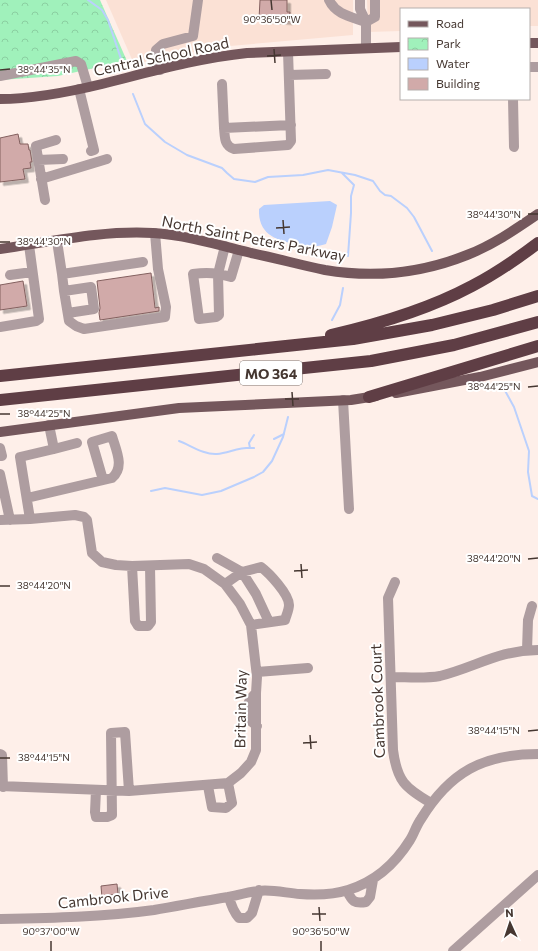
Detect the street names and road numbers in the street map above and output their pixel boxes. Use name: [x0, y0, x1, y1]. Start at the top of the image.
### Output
street label: Central School Road: [92, 33, 230, 79]
street label: North Saint Peters Parkway: [160, 211, 348, 265]
road number: MO 364: [240, 361, 302, 385]
street label: Cambrook Court: [366, 643, 388, 759]
street label: Britain Way: [230, 669, 250, 749]
street label: Cambrook Drive: [57, 882, 169, 912]

